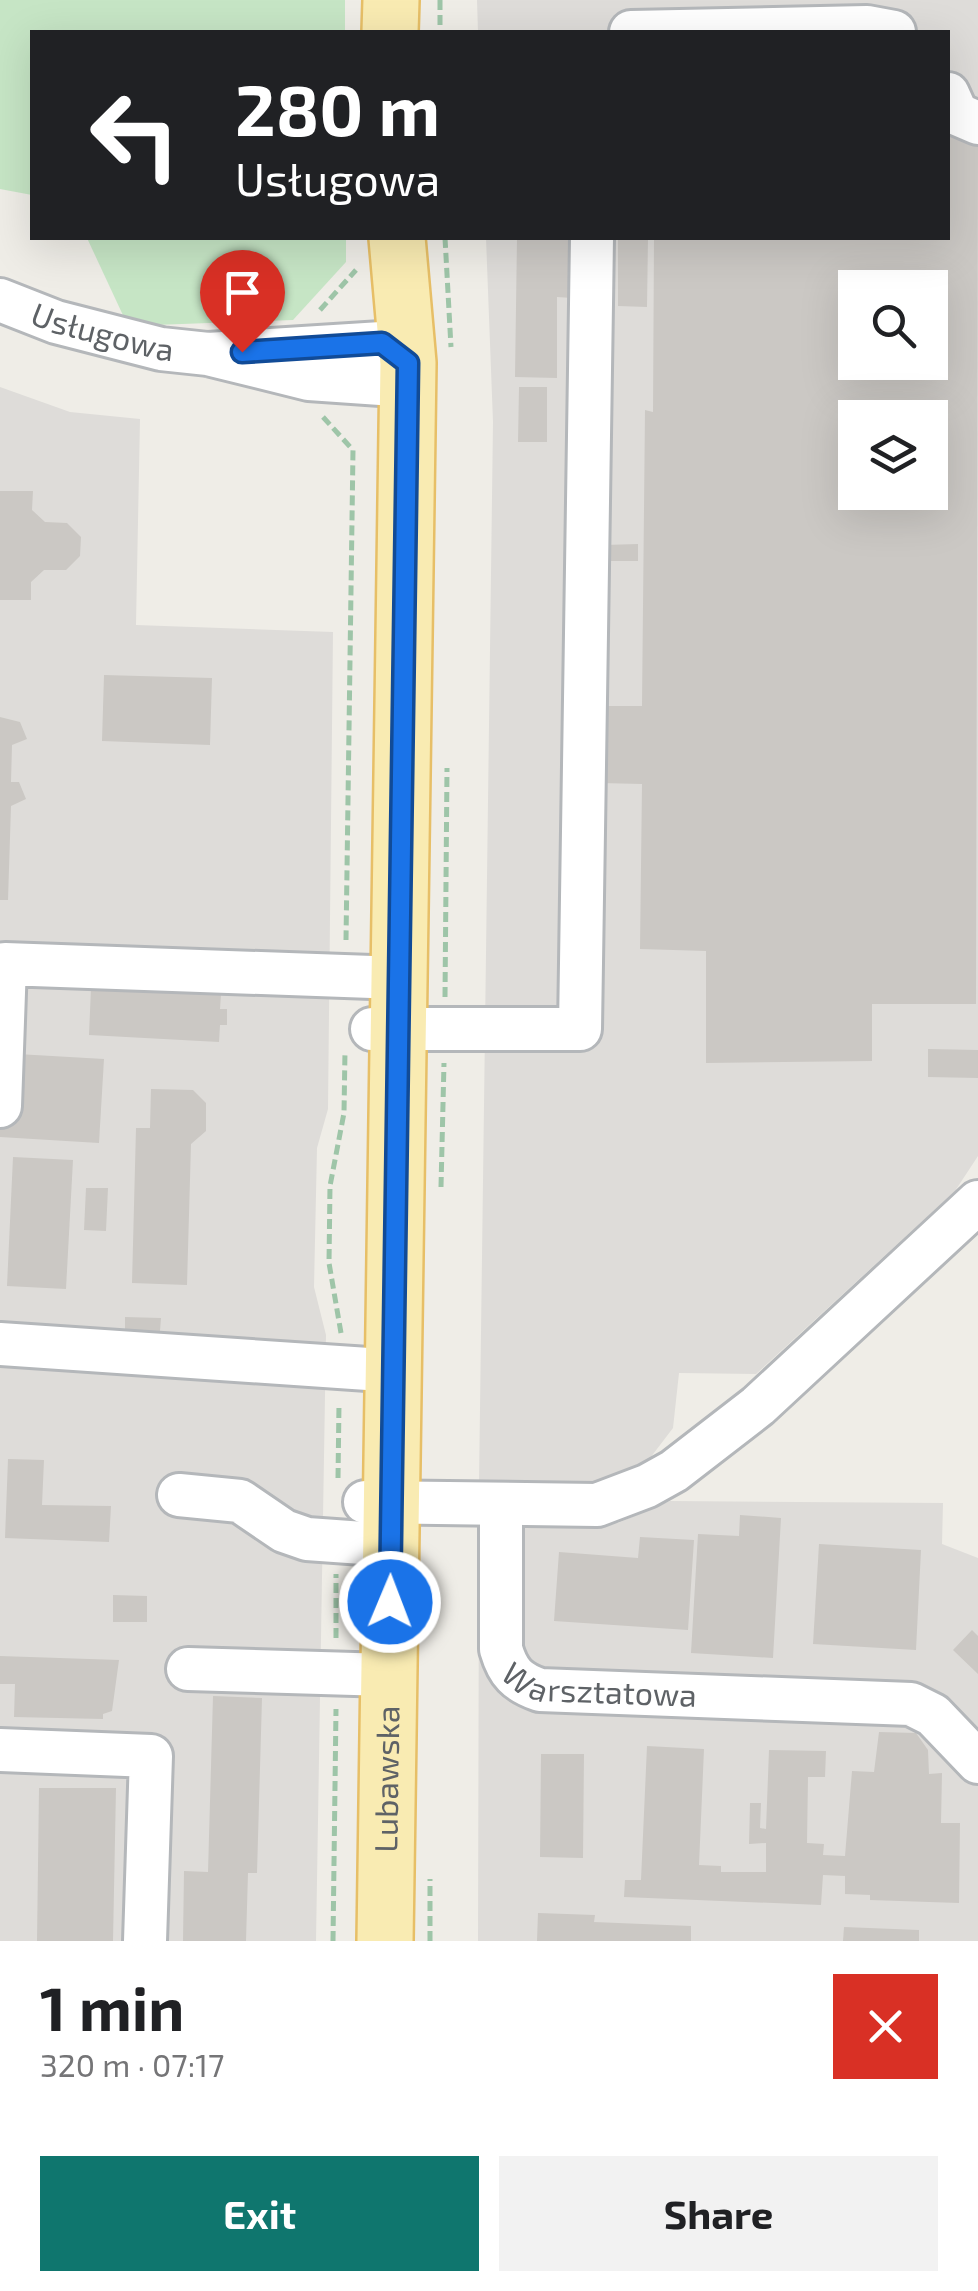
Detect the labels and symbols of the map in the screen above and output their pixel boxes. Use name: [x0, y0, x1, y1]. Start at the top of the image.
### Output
pin: [200, 250, 285, 353]
street label: Usługowa: [26, 293, 176, 367]
position arrow: [338, 1550, 442, 1654]
street label: Warsztatowa: [495, 1653, 698, 1713]
street label: Lubawska: [365, 1705, 405, 1853]

